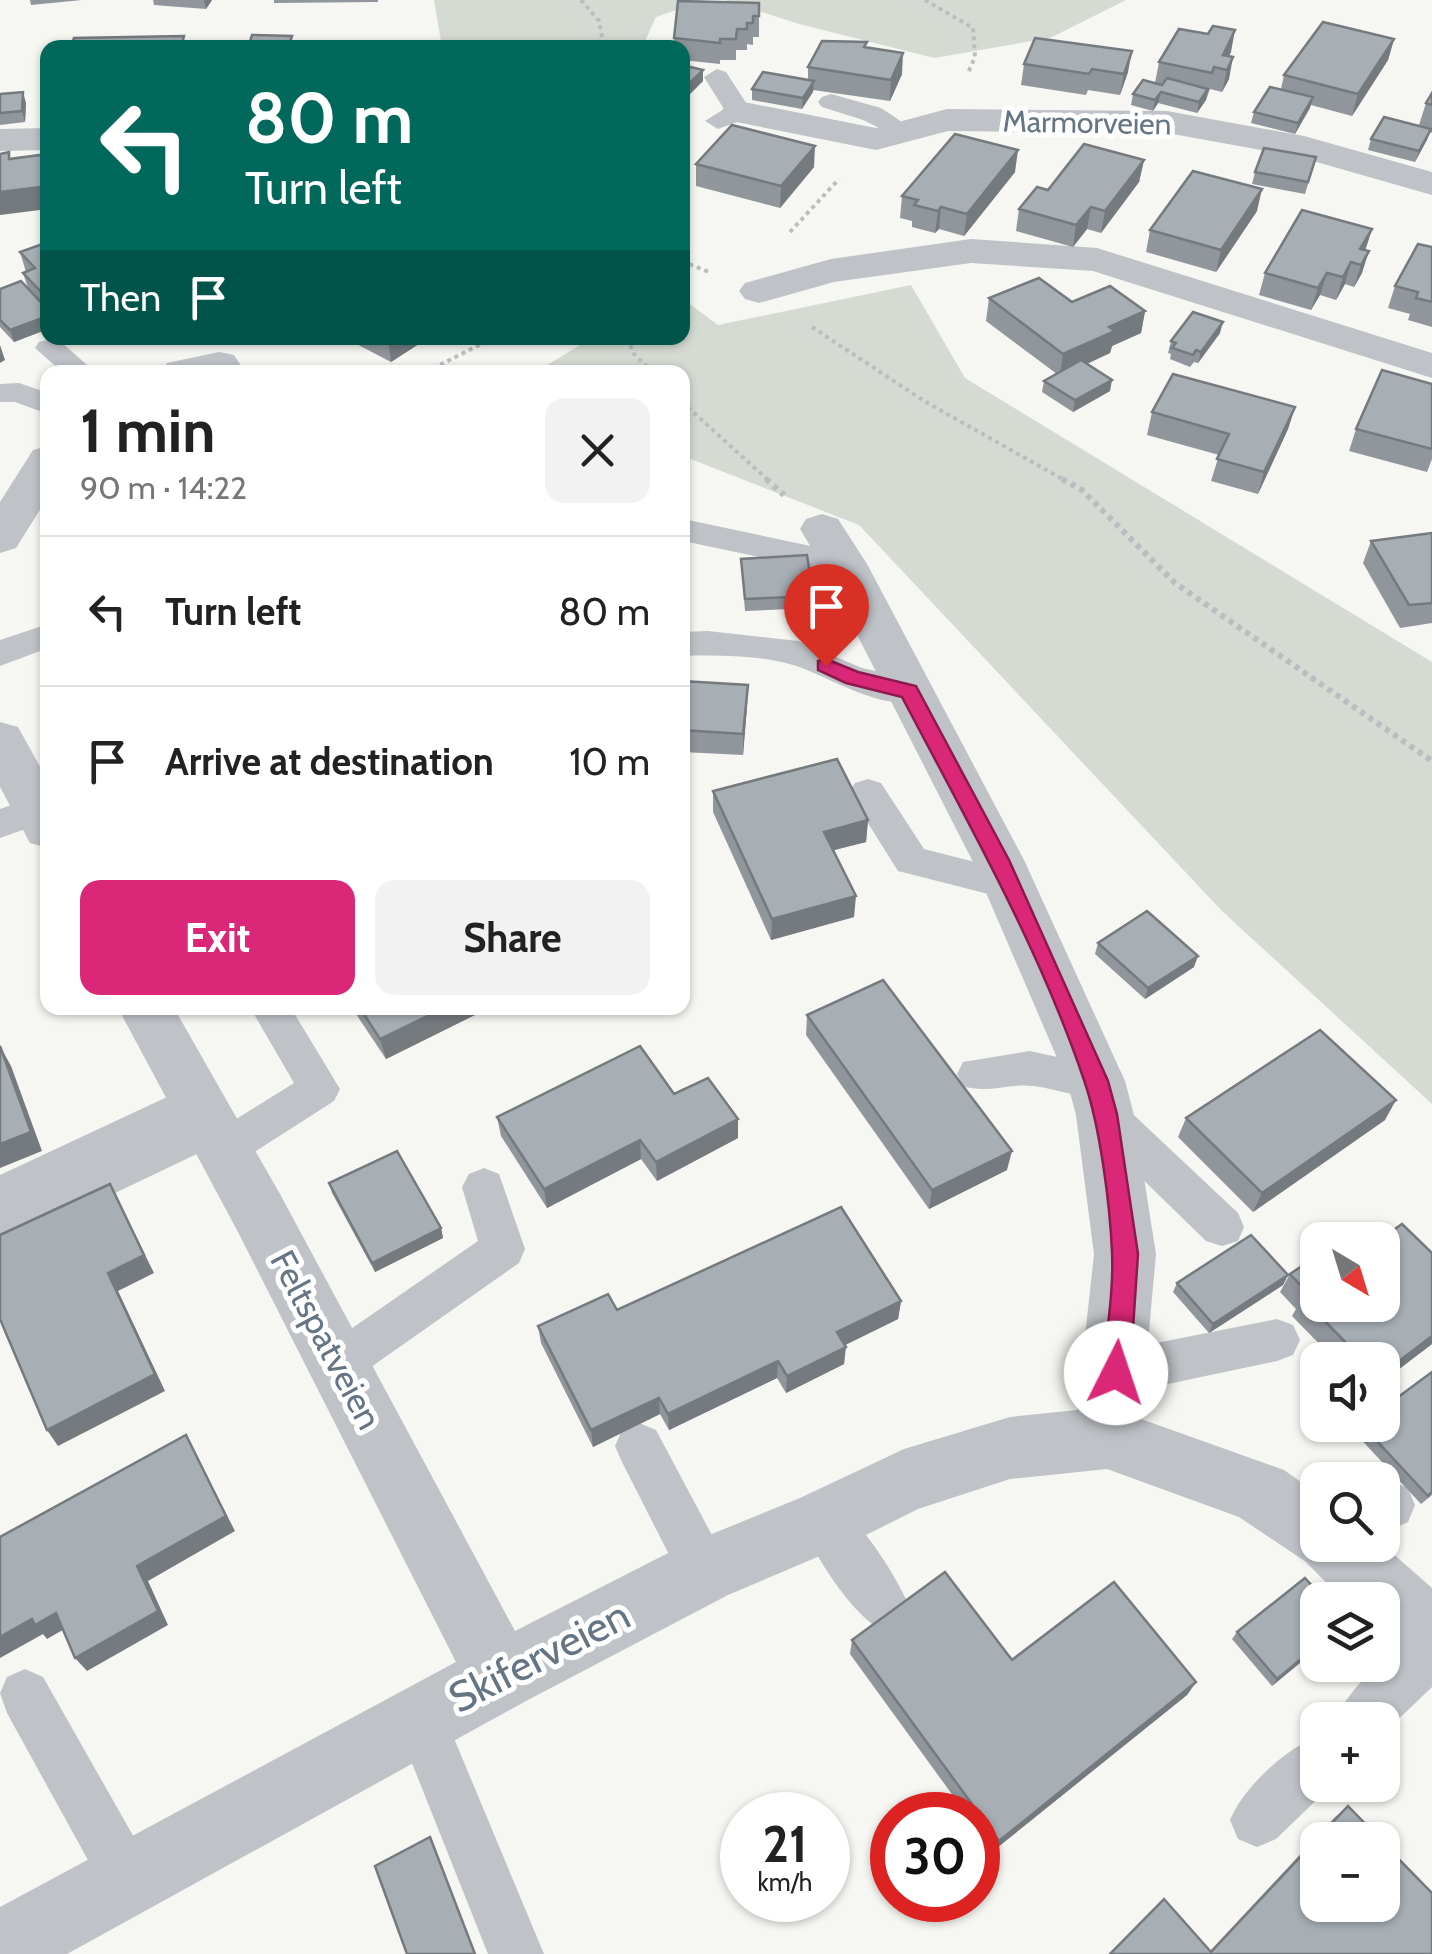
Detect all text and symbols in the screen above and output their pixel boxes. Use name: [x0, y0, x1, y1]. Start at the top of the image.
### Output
text: 80 m: [245, 75, 413, 161]
icon: left: [80, 80, 210, 210]
street label: Marmorveien: [1002, 103, 1172, 142]
text: Turn left: [245, 161, 402, 215]
icon: arrive: [181, 270, 236, 325]
text: Then: [80, 274, 161, 321]
text: 1 min: [80, 394, 215, 467]
button: close: [545, 398, 650, 503]
text: 90 m · 14:22: [80, 468, 247, 507]
pin: [784, 564, 869, 667]
icon: arrive: [799, 579, 854, 634]
icon: left: [80, 584, 135, 639]
text: Turn left: [165, 588, 301, 635]
text: 80 m: [559, 588, 650, 635]
icon: arrive: [80, 734, 135, 789]
text: Arrive at destination: [165, 738, 494, 785]
text: 10 m: [569, 738, 650, 785]
button: Exit: [80, 880, 355, 995]
button: Share: [375, 880, 650, 995]
north arrow: [1300, 1222, 1400, 1322]
map controls: [1300, 1222, 1400, 1922]
street label: Feltspatveien: [261, 1243, 392, 1437]
position arrow: [1064, 1321, 1168, 1425]
button: sound: [1300, 1342, 1400, 1442]
button: search: [1300, 1462, 1400, 1562]
button: layers: [1300, 1582, 1400, 1682]
street label: Skiferveien: [440, 1588, 638, 1724]
button: +: [1300, 1702, 1400, 1802]
speed limit sign: 30: [870, 1792, 1000, 1922]
text: 21: [763, 1814, 807, 1875]
button: −: [1300, 1822, 1400, 1922]
text: km/h: [758, 1867, 812, 1897]

